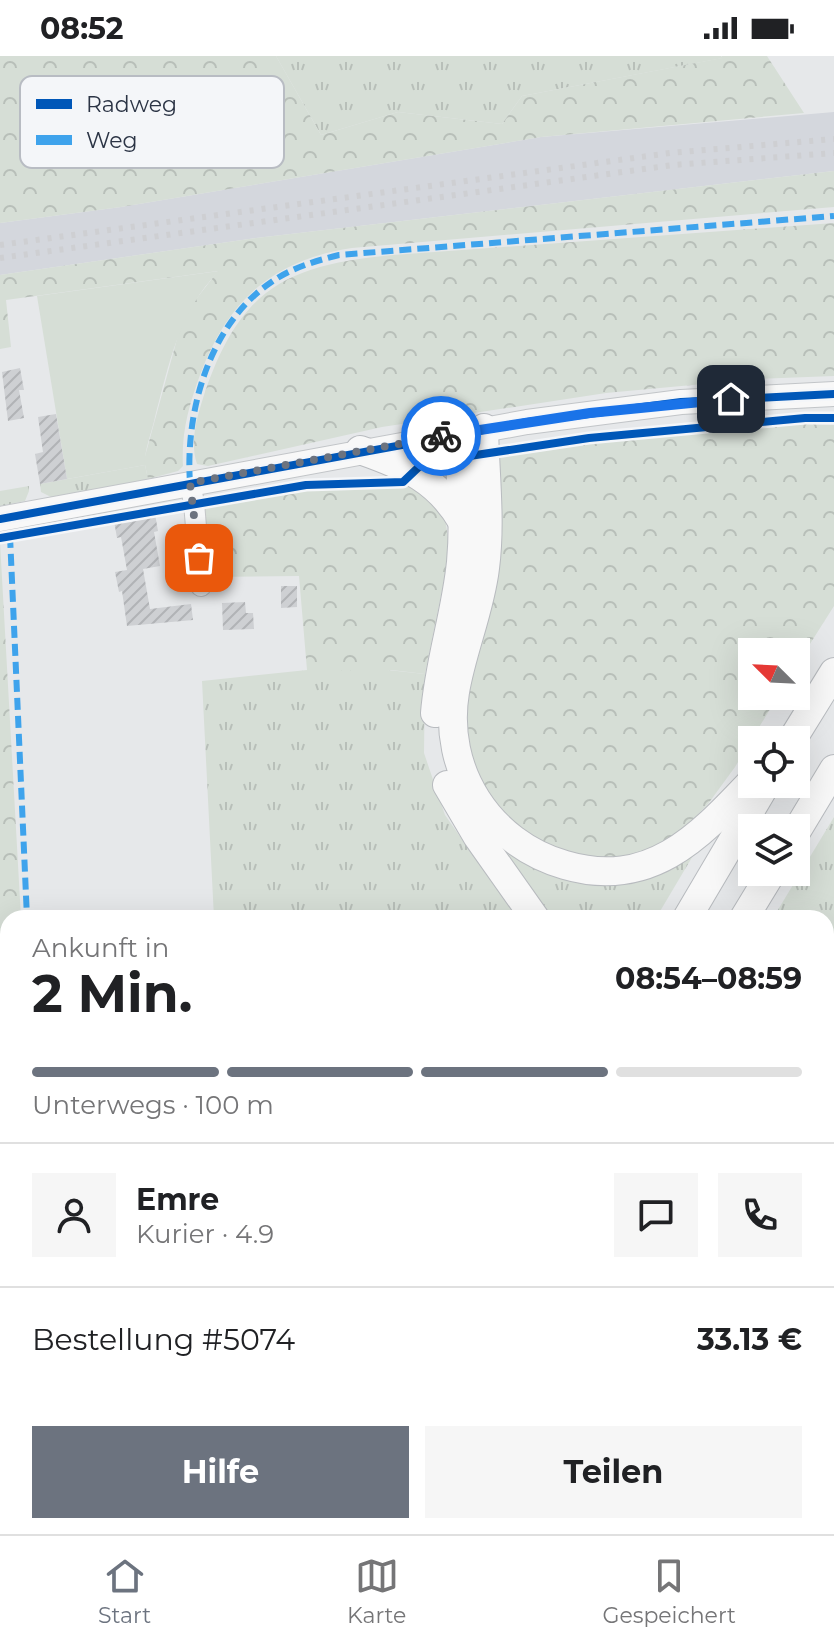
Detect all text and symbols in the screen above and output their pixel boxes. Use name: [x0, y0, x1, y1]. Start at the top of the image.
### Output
text: 08:52: [40, 10, 123, 47]
legend: [20, 76, 284, 168]
text: Radweg: [86, 91, 177, 118]
text: Weg: [86, 127, 138, 154]
pin: [697, 365, 765, 433]
icon: home: [709, 377, 753, 421]
courier: [401, 396, 481, 476]
icon: bike: [419, 414, 463, 458]
pin: [165, 524, 233, 592]
icon: bag: [177, 536, 221, 580]
north arrow: [738, 638, 810, 710]
map controls: [738, 638, 810, 886]
button: locate: [738, 726, 810, 798]
button: layers: [738, 814, 810, 886]
text: Ankunft in: [32, 932, 169, 964]
text: 08:54–08:59: [615, 960, 802, 997]
text: 2 Min.: [32, 962, 192, 1025]
text: Unterwegs · 100 m: [32, 1089, 274, 1121]
button: person: [32, 1173, 116, 1257]
button: chat: [614, 1173, 698, 1257]
button: phone: [718, 1173, 802, 1257]
text: Emre: [136, 1181, 219, 1218]
text: Kurier · 4.9: [136, 1218, 274, 1250]
text: Bestellung #5074: [32, 1321, 295, 1358]
text: 33.13 €: [697, 1321, 802, 1358]
button: Hilfe: [32, 1426, 409, 1518]
button: Teilen: [425, 1426, 802, 1518]
tab: Start: [98, 1554, 151, 1629]
tab: Karte: [347, 1554, 406, 1629]
tab: Gespeichert: [602, 1554, 736, 1629]

